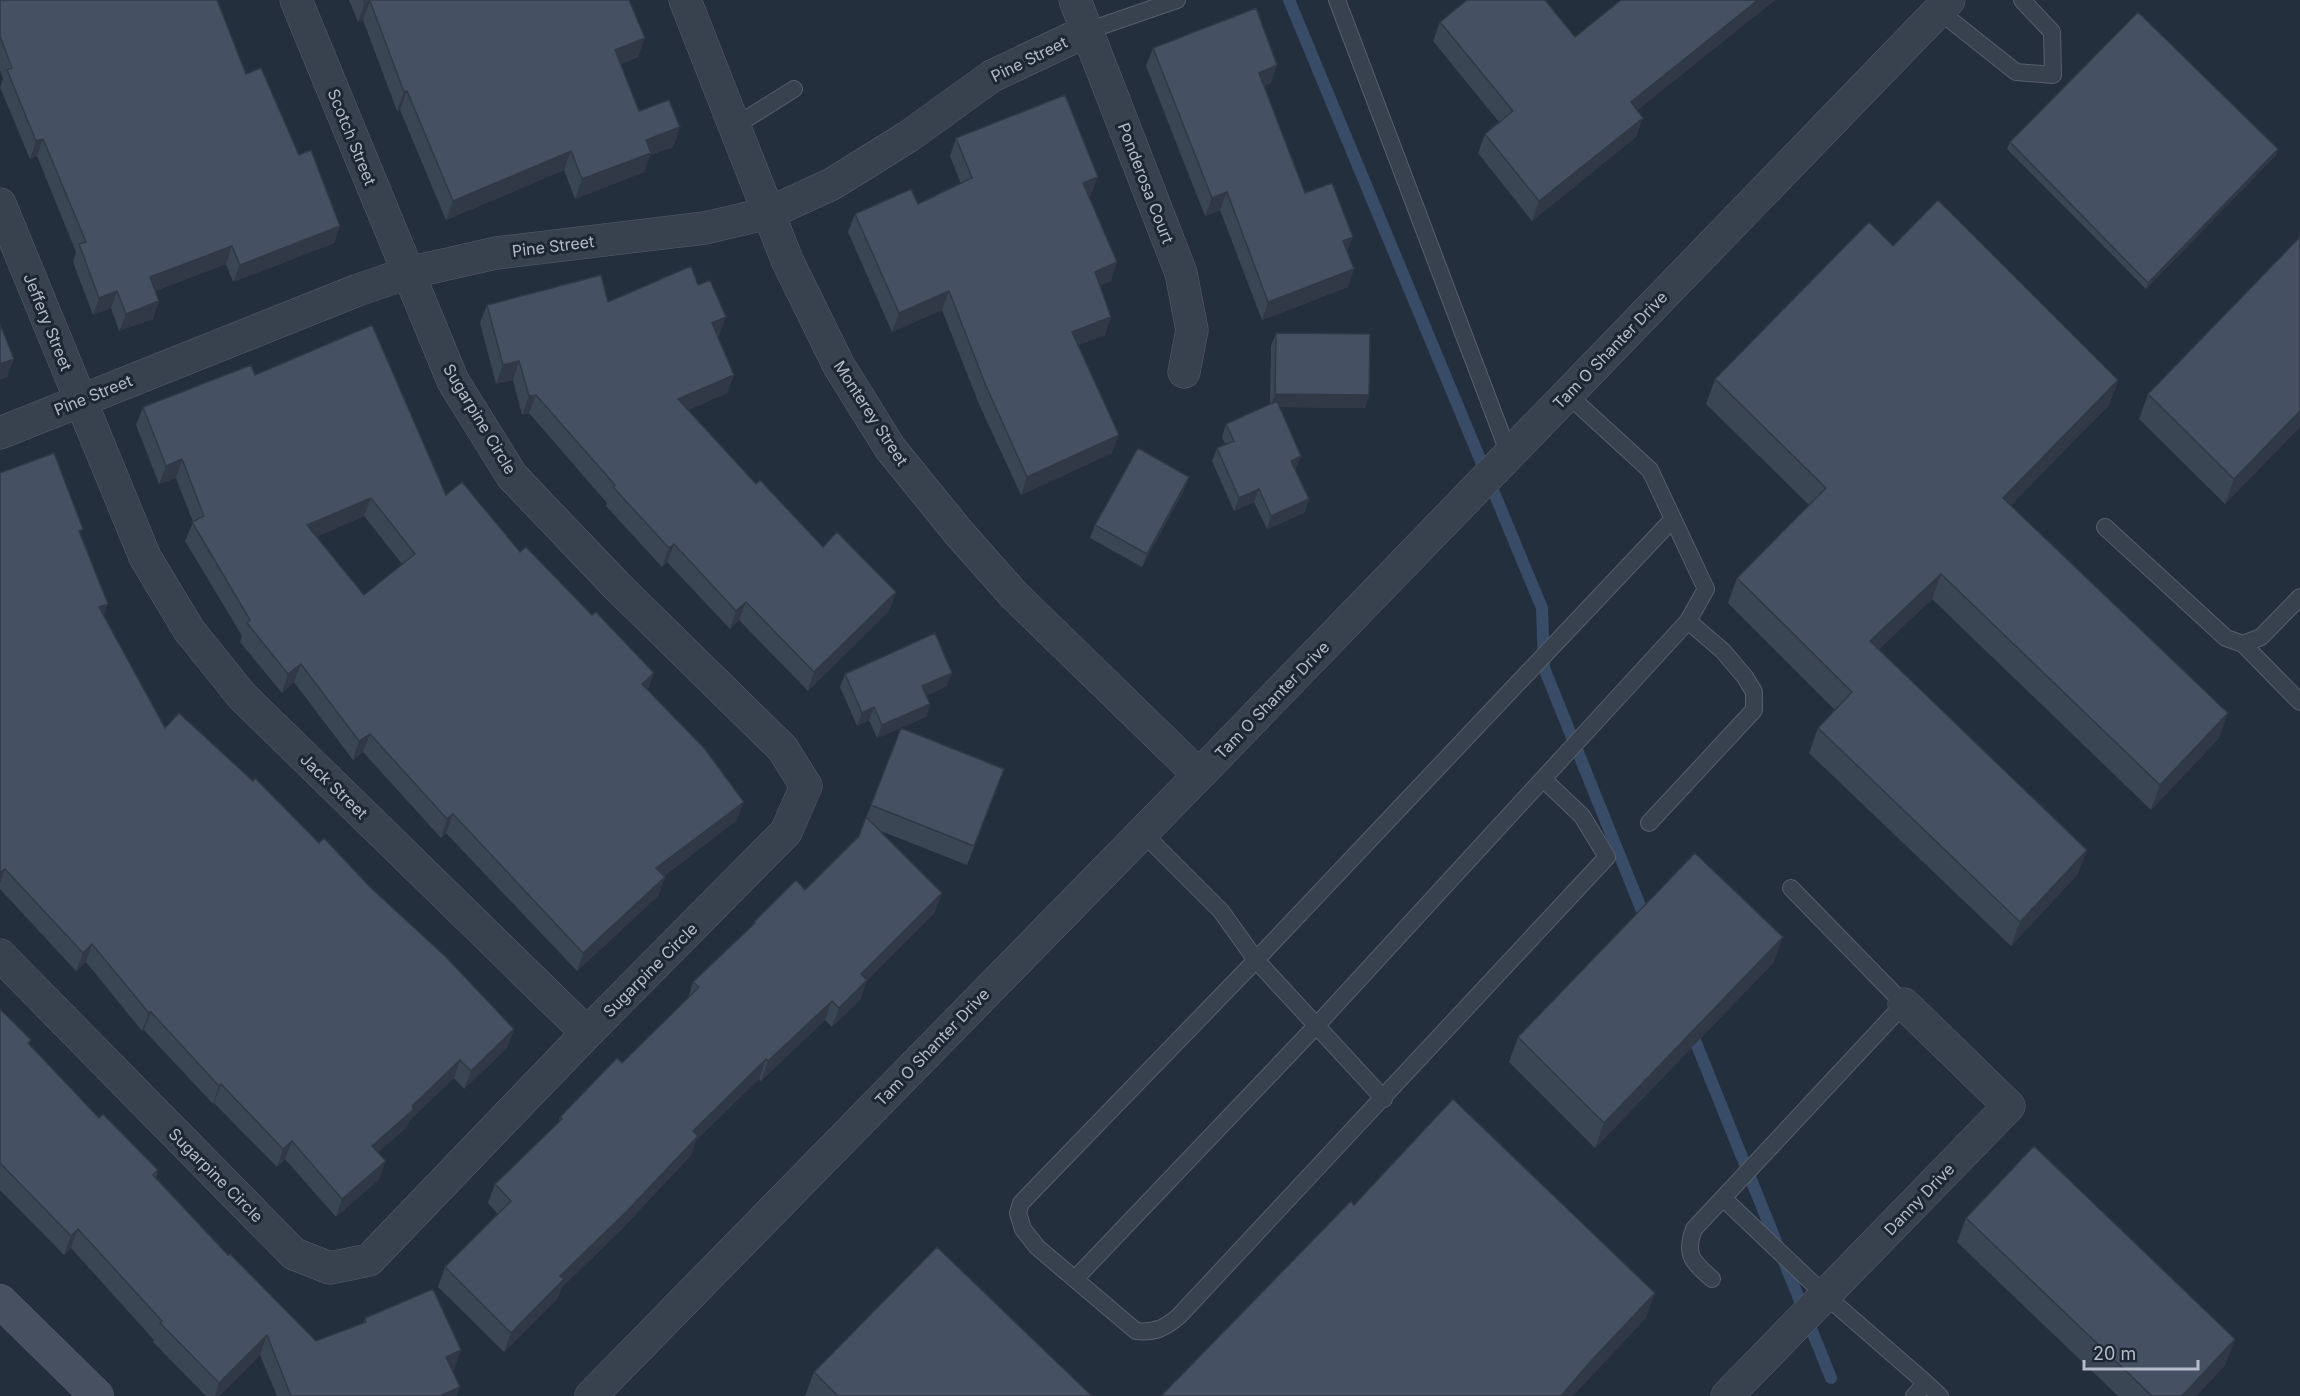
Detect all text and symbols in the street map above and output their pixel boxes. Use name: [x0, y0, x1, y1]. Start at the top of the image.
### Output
street label: Pine Street: [988, 32, 1070, 86]
street label: Scotch Street: [324, 86, 380, 188]
street label: Ponderosa Court: [1114, 120, 1178, 246]
street label: Pine Street: [511, 231, 595, 261]
street label: Jeffery Street: [19, 270, 77, 374]
street label: Tam O Shanter Drive: [1549, 287, 1671, 413]
street label: Monterey Street: [830, 357, 912, 469]
street label: Sugarpine Circle: [439, 360, 521, 478]
street label: Pine Street: [51, 370, 135, 420]
street label: Tam O Shanter Drive: [1211, 637, 1333, 763]
street label: Jack Street: [296, 749, 372, 823]
street label: Sugarpine Circle: [599, 919, 701, 1021]
street label: Tam O Shanter Drive: [871, 984, 993, 1110]
street label: Sugarpine Circle: [165, 1124, 267, 1226]
street label: Danny Drive: [1880, 1159, 1958, 1239]
scale bar: [2084, 1333, 2198, 1371]
text: 20 m: [2093, 1343, 2136, 1364]

